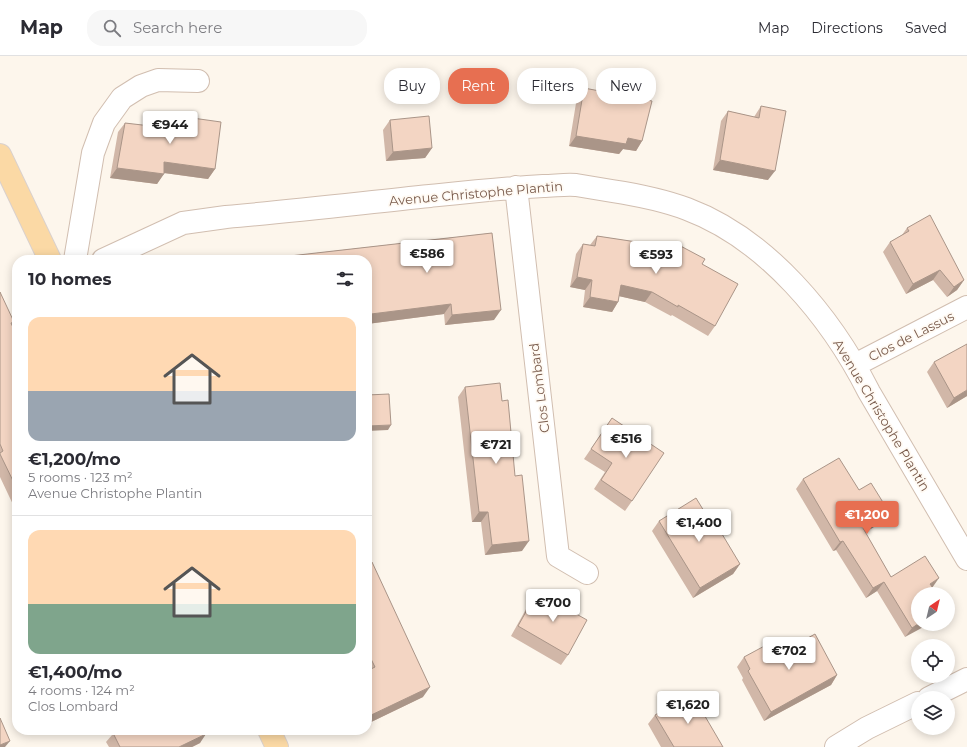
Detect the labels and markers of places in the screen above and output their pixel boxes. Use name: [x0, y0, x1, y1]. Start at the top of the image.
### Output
pin: €944: [146, 111, 194, 145]
pin: €586: [403, 240, 451, 274]
pin: €593: [632, 241, 680, 275]
pin: €516: [602, 425, 650, 459]
pin: €721: [472, 431, 520, 465]
pin: €1,200: [834, 501, 900, 535]
pin: €1,400: [666, 509, 732, 543]
pin: €700: [529, 589, 577, 623]
pin: €702: [765, 637, 813, 671]
pin: €1,620: [655, 691, 721, 725]

